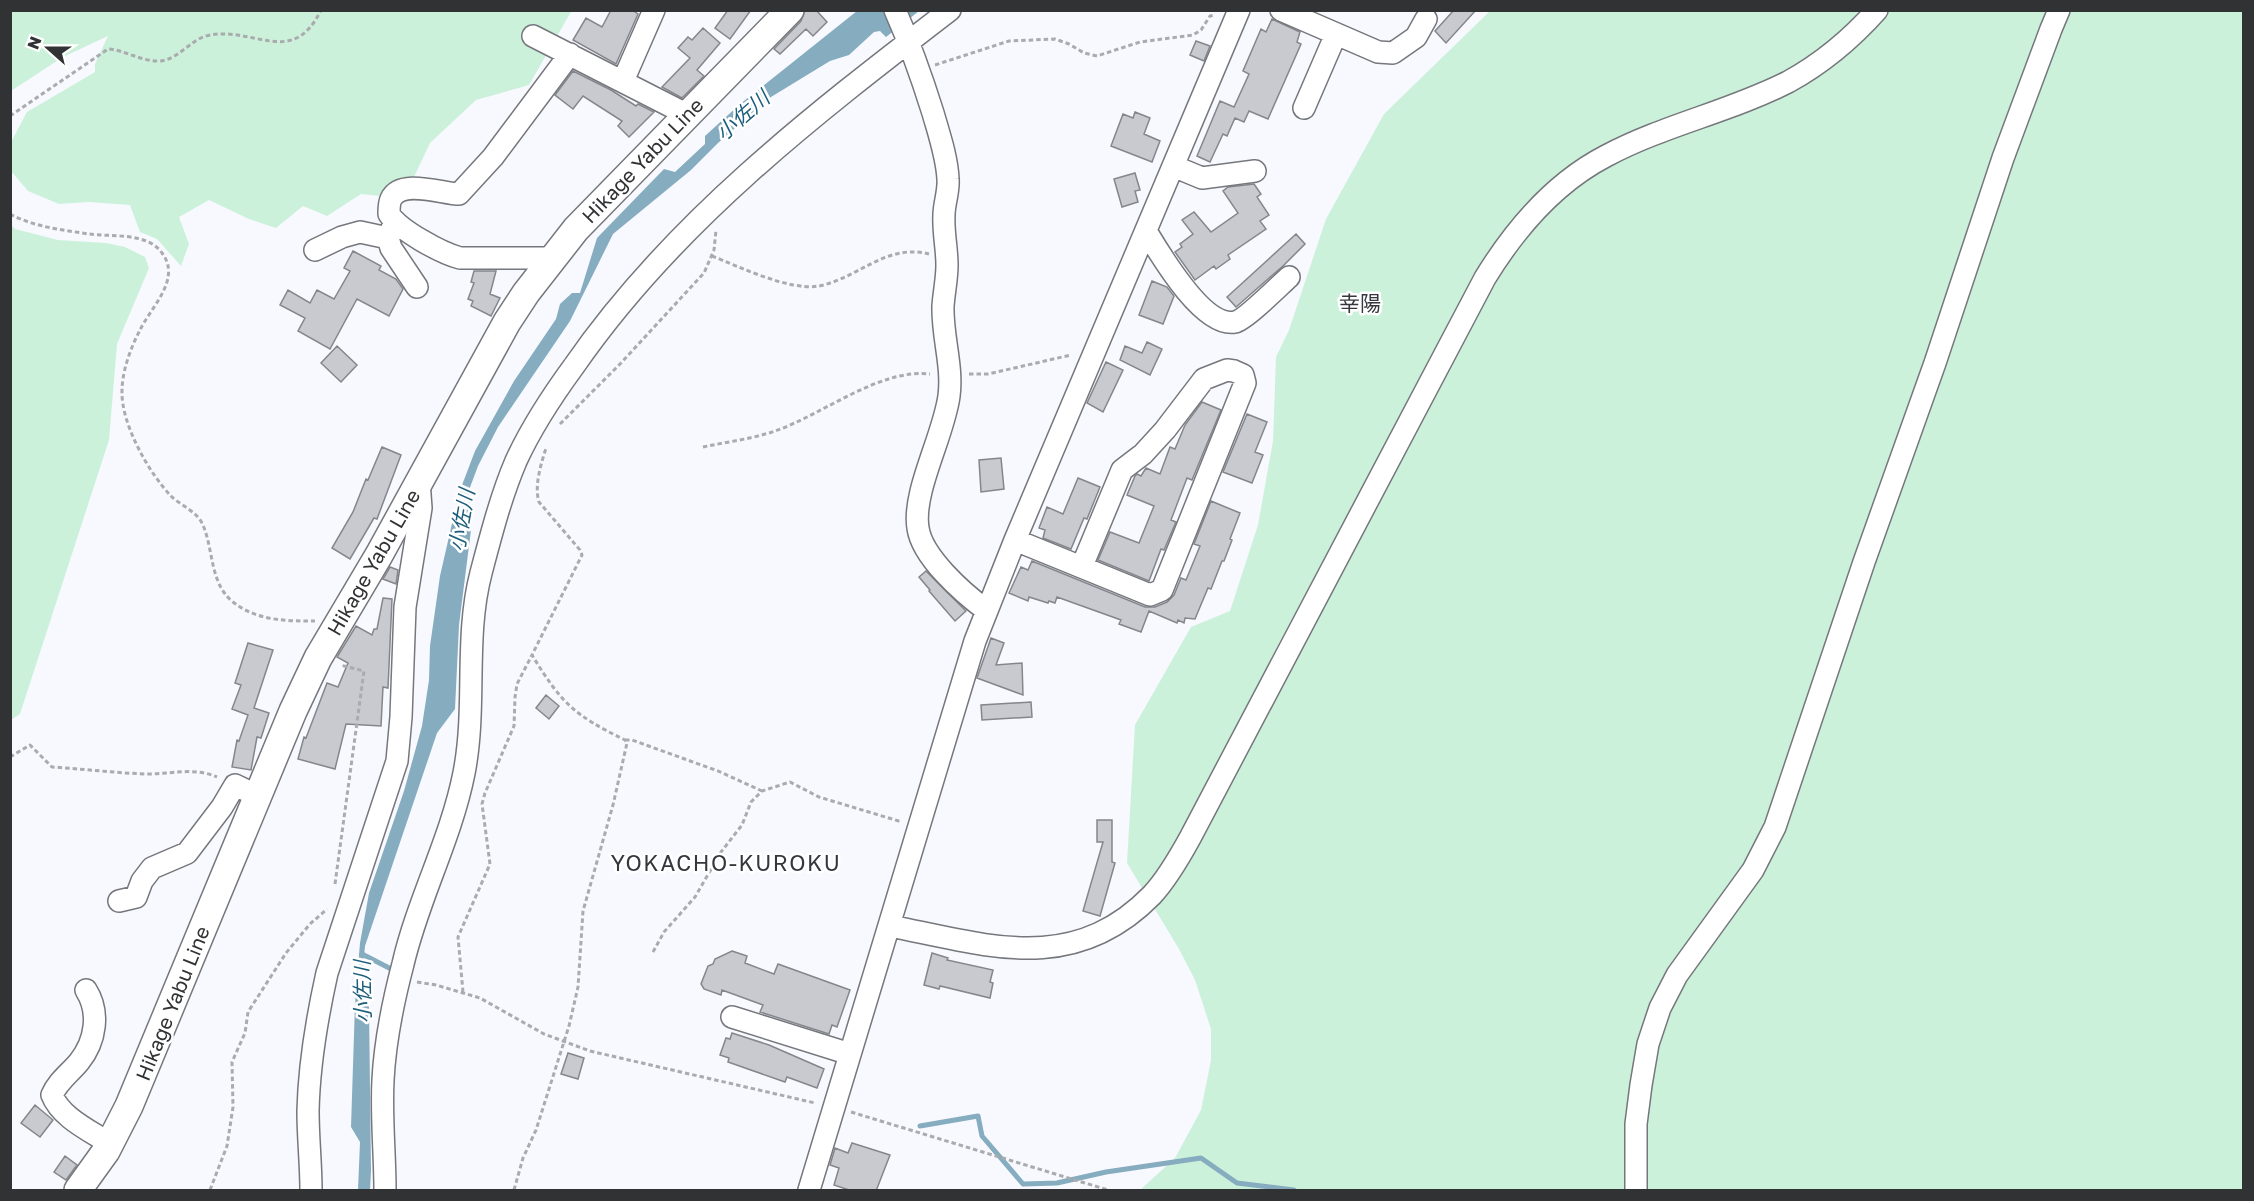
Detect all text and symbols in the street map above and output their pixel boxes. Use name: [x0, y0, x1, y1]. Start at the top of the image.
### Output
north arrow: [18, 18, 78, 78]
text: N: [22, 33, 46, 52]
water label: 小佐川: [710, 83, 776, 145]
street label: Hikage Yabu Line: [576, 93, 708, 227]
district label: 幸陽: [1339, 290, 1381, 316]
street label: Hikage Yabu Line: [322, 485, 424, 639]
water label: 小佐川: [443, 485, 480, 553]
district label: YOKACHO-KUROKU: [611, 849, 841, 876]
street label: Hikage Yabu Line: [130, 922, 214, 1084]
water label: 小佐川: [348, 958, 376, 1024]

